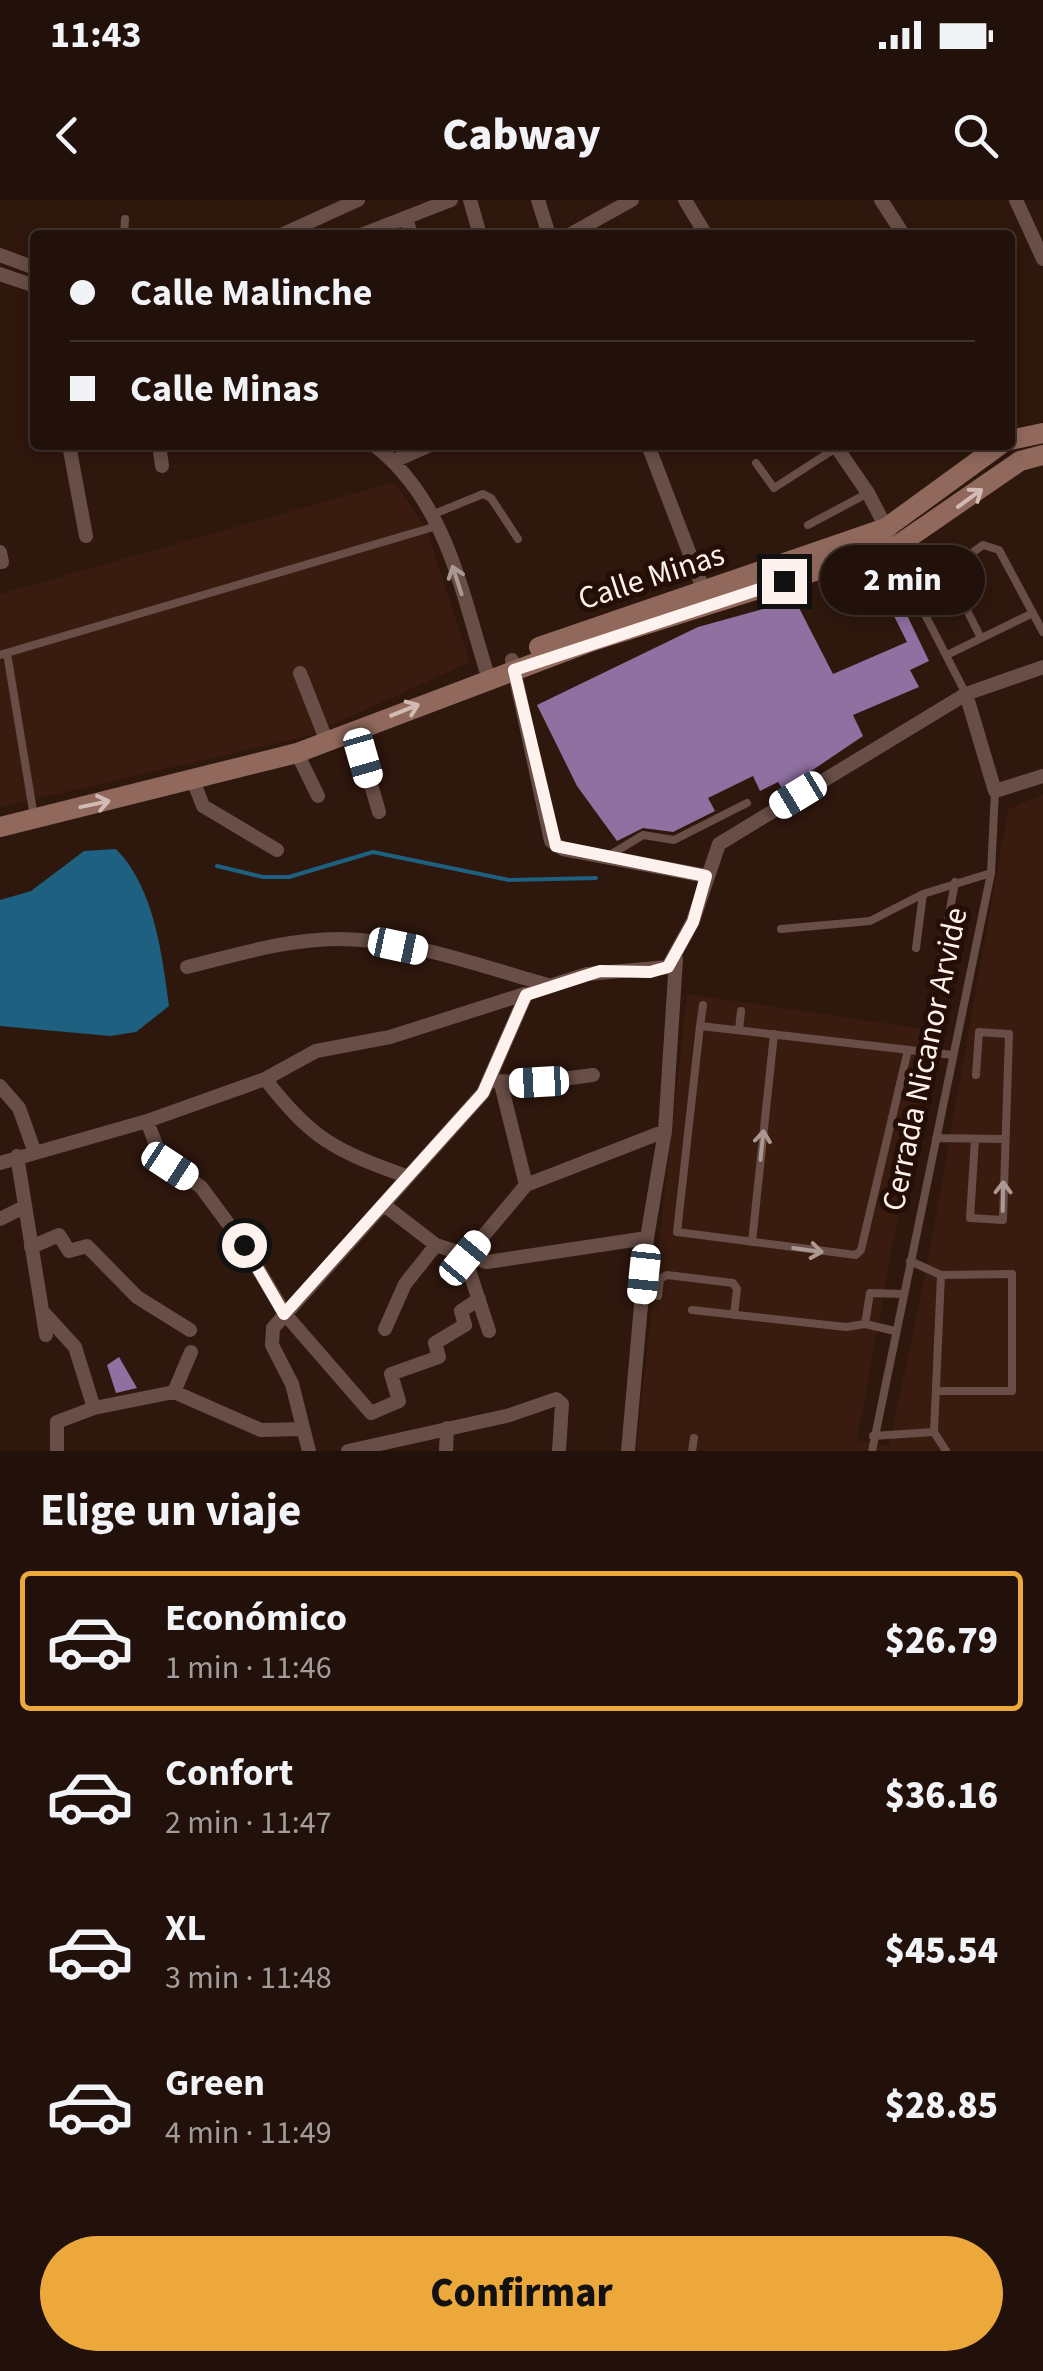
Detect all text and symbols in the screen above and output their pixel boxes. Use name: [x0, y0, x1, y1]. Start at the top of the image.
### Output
text: 11:43: [50, 8, 142, 62]
text: Cabway: [442, 103, 601, 167]
icon: back: [40, 108, 95, 163]
icon: search: [948, 108, 1003, 163]
text: Calle Malinche: [130, 266, 372, 320]
text: Calle Minas: [130, 362, 319, 416]
one-way arrow: [956, 488, 983, 509]
street label: Calle Minas: [572, 532, 730, 622]
callout: 2 min: [819, 546, 984, 616]
text: 2 min: [863, 557, 942, 603]
route end: [762, 559, 807, 604]
one-way arrow: [447, 564, 465, 596]
one-way arrow: [389, 700, 420, 718]
car: [340, 725, 386, 791]
car: [765, 767, 831, 823]
one-way arrow: [78, 794, 110, 812]
street label: Cerrada Nicanor Arvide: [870, 903, 980, 1215]
car: [366, 925, 430, 967]
car: [508, 1065, 570, 1099]
one-way arrow: [753, 1130, 772, 1162]
car: [137, 1137, 203, 1195]
one-way arrow: [994, 1180, 1013, 1212]
route start: [222, 1223, 267, 1268]
car: [434, 1225, 496, 1291]
one-way arrow: [791, 1241, 823, 1260]
car: [626, 1243, 662, 1305]
text: Elige un viaje: [40, 1479, 301, 1543]
text: Económico: [165, 1591, 347, 1645]
icon: car: [45, 1596, 135, 1686]
text: $26.79: [885, 1614, 998, 1668]
text: 1 min · 11:46: [165, 1645, 332, 1691]
text: Confort: [165, 1746, 293, 1800]
icon: car: [45, 1751, 135, 1841]
text: $36.16: [885, 1769, 998, 1823]
text: 2 min · 11:47: [165, 1800, 332, 1846]
text: XL: [165, 1901, 206, 1955]
icon: car: [45, 1906, 135, 1996]
text: $45.54: [885, 1924, 998, 1978]
text: 3 min · 11:48: [165, 1955, 332, 2001]
text: Green: [165, 2056, 265, 2110]
icon: car: [45, 2061, 135, 2151]
text: $28.85: [885, 2079, 998, 2133]
text: 4 min · 11:49: [165, 2110, 332, 2156]
button: Confirmar: [40, 2236, 1003, 2351]

